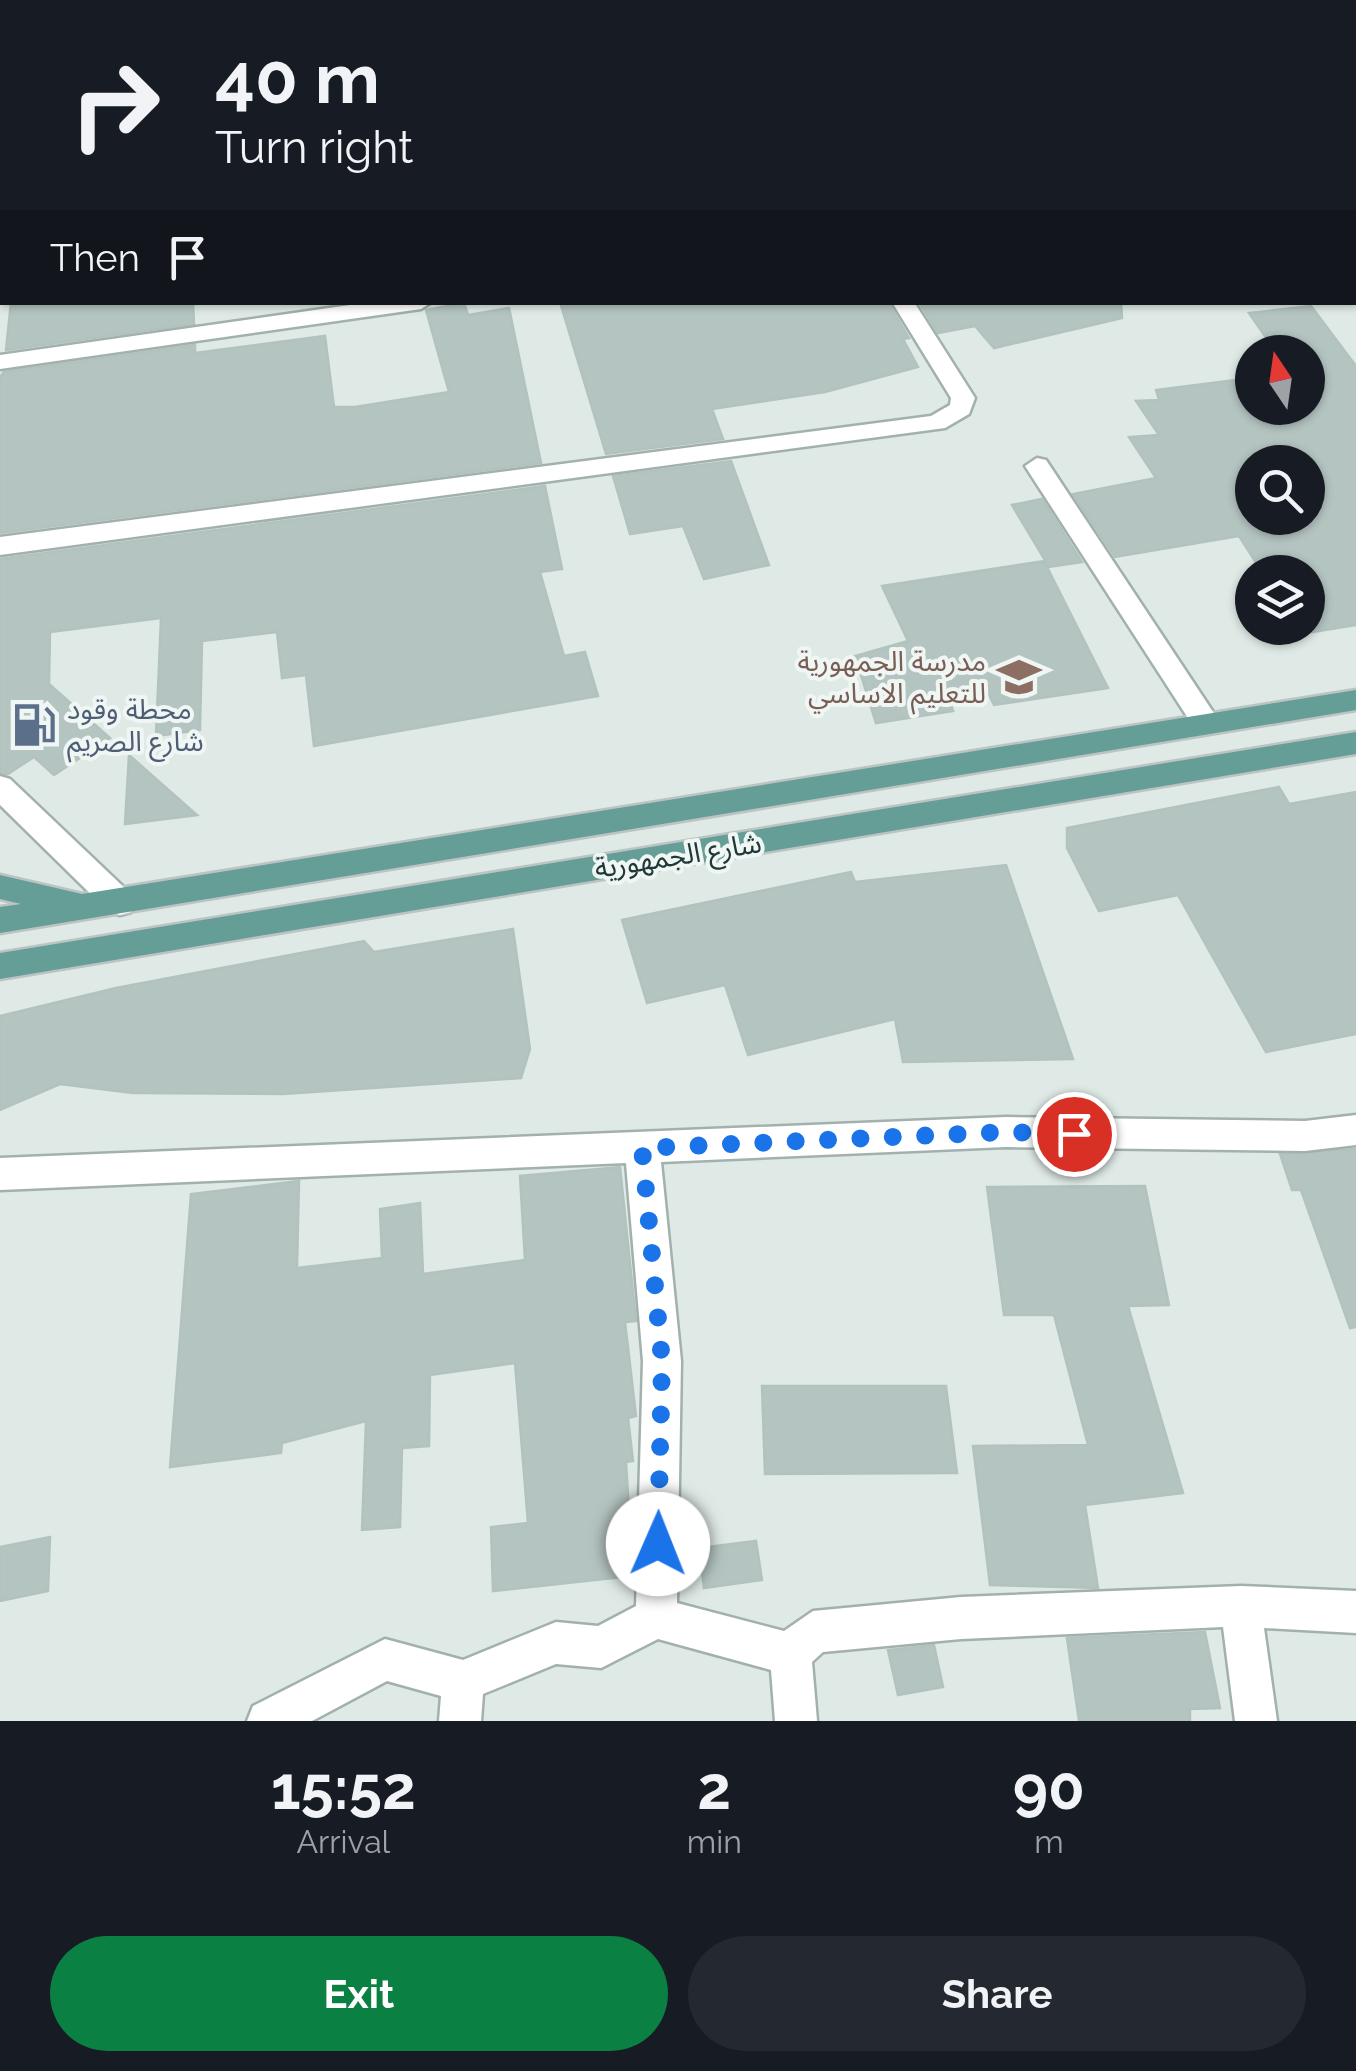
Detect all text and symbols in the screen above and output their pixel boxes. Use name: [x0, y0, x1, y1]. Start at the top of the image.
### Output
text: 40 m: [215, 37, 380, 119]
icon: right: [50, 40, 180, 170]
text: Turn right: [215, 121, 413, 174]
icon: arrive: [160, 230, 215, 285]
text: Then: [50, 235, 140, 280]
north arrow: [1235, 335, 1325, 425]
map controls: [1235, 335, 1325, 645]
button: search: [1235, 445, 1325, 535]
button: layers: [1235, 555, 1325, 645]
place label: مدرسة الجمهورية للتعليم الاساسي: [797, 645, 986, 715]
school or university icon: مدرسة الجمهورية للتعليم الاساسي: [995, 653, 1043, 701]
place label: محطة وقود شارع الصريم: [67, 693, 204, 763]
fuel station icon: محطة وقود شارع الصريم: [10, 701, 58, 749]
street label: شارع الجمهورية: [592, 826, 765, 889]
pin: [1032, 1092, 1117, 1177]
icon: arrive: [1047, 1107, 1102, 1162]
position arrow: [606, 1492, 710, 1596]
text: 15:52: [271, 1753, 416, 1823]
text: 2: [697, 1753, 731, 1823]
text: 90: [1013, 1753, 1085, 1823]
text: Arrival: [296, 1823, 390, 1860]
text: min: [687, 1823, 742, 1860]
text: m: [1034, 1823, 1064, 1860]
button: Exit: [50, 1936, 668, 2051]
button: Share: [688, 1936, 1306, 2051]

